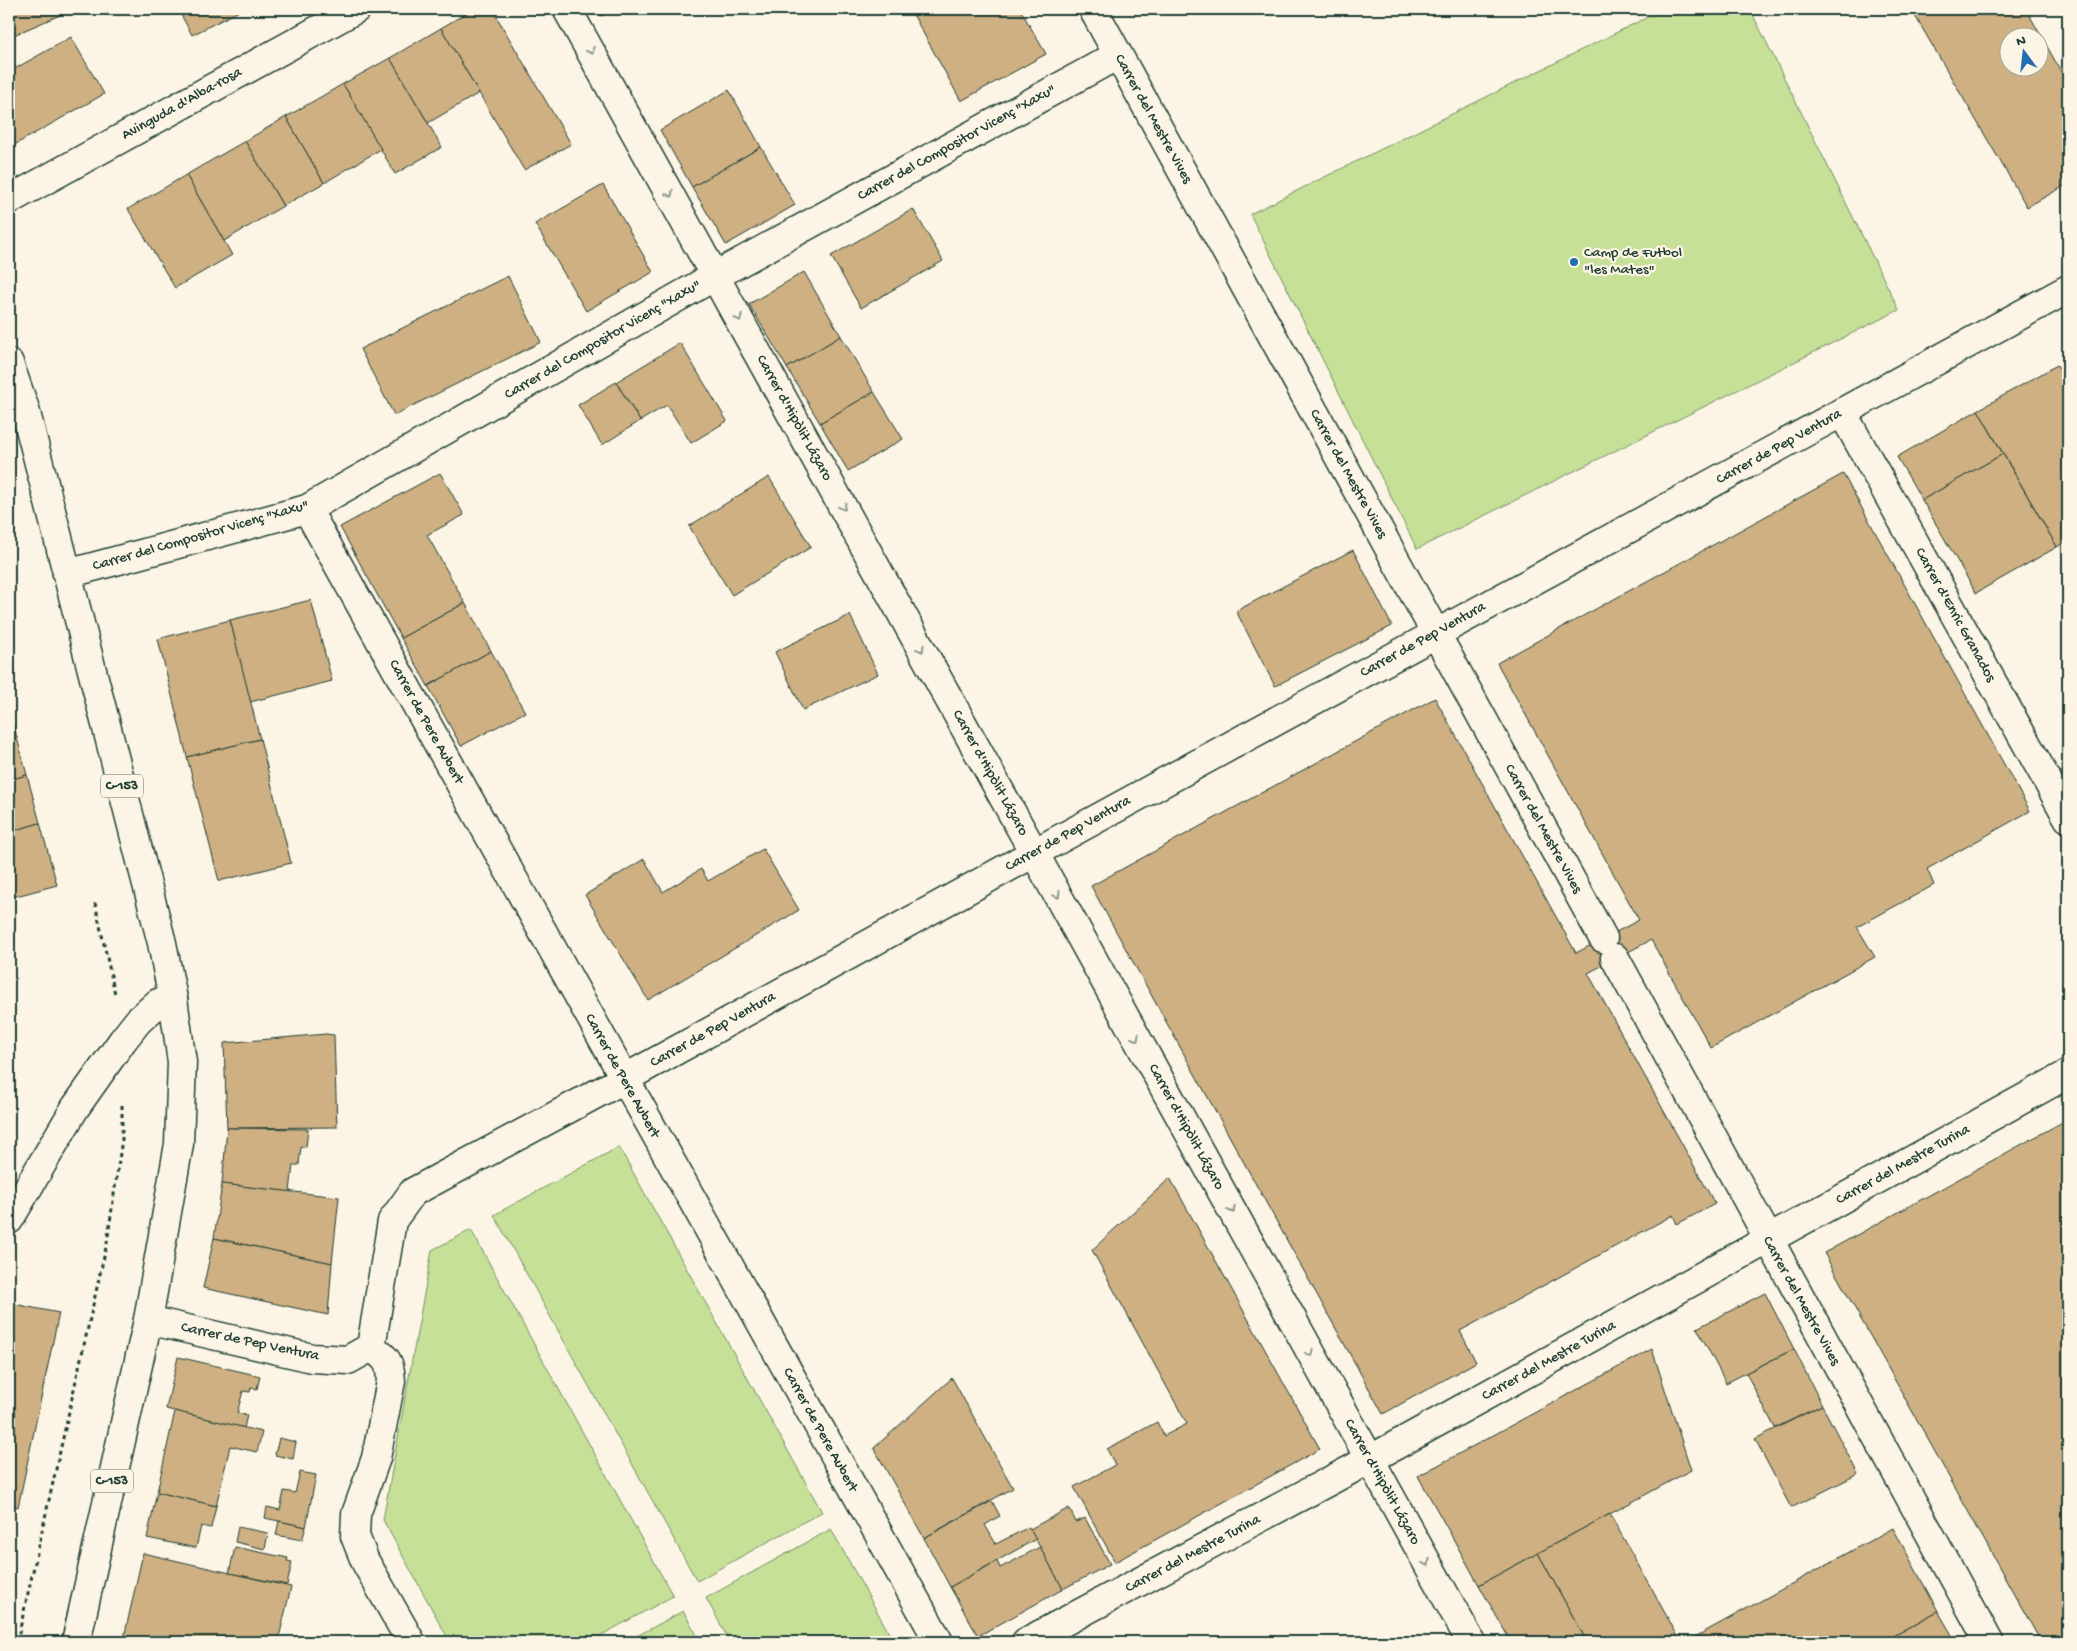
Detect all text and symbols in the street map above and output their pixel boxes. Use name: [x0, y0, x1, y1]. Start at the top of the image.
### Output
north arrow: [2000, 28, 2050, 78]
text: N: [2015, 32, 2028, 51]
one-way arrow: [585, 46, 595, 55]
street label: Carrer del Mestre Vives: [1110, 51, 1196, 187]
street label: Avinguda d'Alba-rosa: [119, 63, 246, 145]
street label: Carrer del Compositor Vicenç "Xaxu": [855, 81, 1059, 205]
one-way arrow: [663, 188, 673, 197]
place label: Camp de Futbol "les Mates": [1584, 244, 1682, 279]
marker: Camp de Futbol "les Mates": [1568, 256, 1580, 268]
street label: Carrer del Compositor Vicenç "Xaxu": [501, 276, 705, 404]
one-way arrow: [732, 313, 742, 322]
street label: Carrer d'Hipòlit Lázaro: [752, 352, 836, 484]
street label: Carrer de Pep Ventura: [1713, 405, 1845, 489]
street label: Carrer del Mestre Vives: [1305, 406, 1391, 542]
street label: Carrer del Compositor Vicenç "Xaxu": [91, 496, 311, 576]
one-way arrow: [836, 501, 846, 510]
street label: Carrer d'Enric Granados: [1911, 545, 2000, 686]
street label: Carrer de Pep Ventura: [1357, 598, 1489, 682]
one-way arrow: [915, 644, 925, 653]
street label: Carrer de Pere Aubert: [384, 657, 469, 789]
street label: Carrer d'Hipòlit Lázaro: [948, 707, 1032, 839]
street label: Carrer del Mestre Vives: [1500, 761, 1586, 897]
road number: C-153: [101, 774, 143, 798]
street label: Carrer de Pep Ventura: [1002, 792, 1134, 876]
one-way arrow: [1051, 890, 1061, 899]
street label: Carrer de Pep Ventura: [647, 988, 779, 1072]
street label: Carrer de Pere Aubert: [580, 1011, 665, 1143]
one-way arrow: [1130, 1032, 1140, 1041]
street label: Carrer d'Hipòlit Lázaro: [1144, 1061, 1228, 1193]
street label: Carrer del Mestre Turina: [1833, 1120, 1974, 1209]
one-way arrow: [1225, 1205, 1235, 1214]
street label: Carrer del Mestre Vives: [1758, 1233, 1844, 1369]
street label: Carrer del Mestre Turina: [1479, 1316, 1620, 1405]
street label: Carrer de Pep Ventura: [179, 1319, 321, 1366]
one-way arrow: [1304, 1347, 1314, 1356]
street label: Carrer de Pere Aubert: [778, 1365, 863, 1497]
street label: Carrer d'Hipòlit Lázaro: [1340, 1416, 1424, 1548]
road number: C-153: [91, 1470, 133, 1492]
street label: Carrer del Mestre Turina: [1122, 1510, 1264, 1597]
one-way arrow: [1421, 1558, 1431, 1567]

